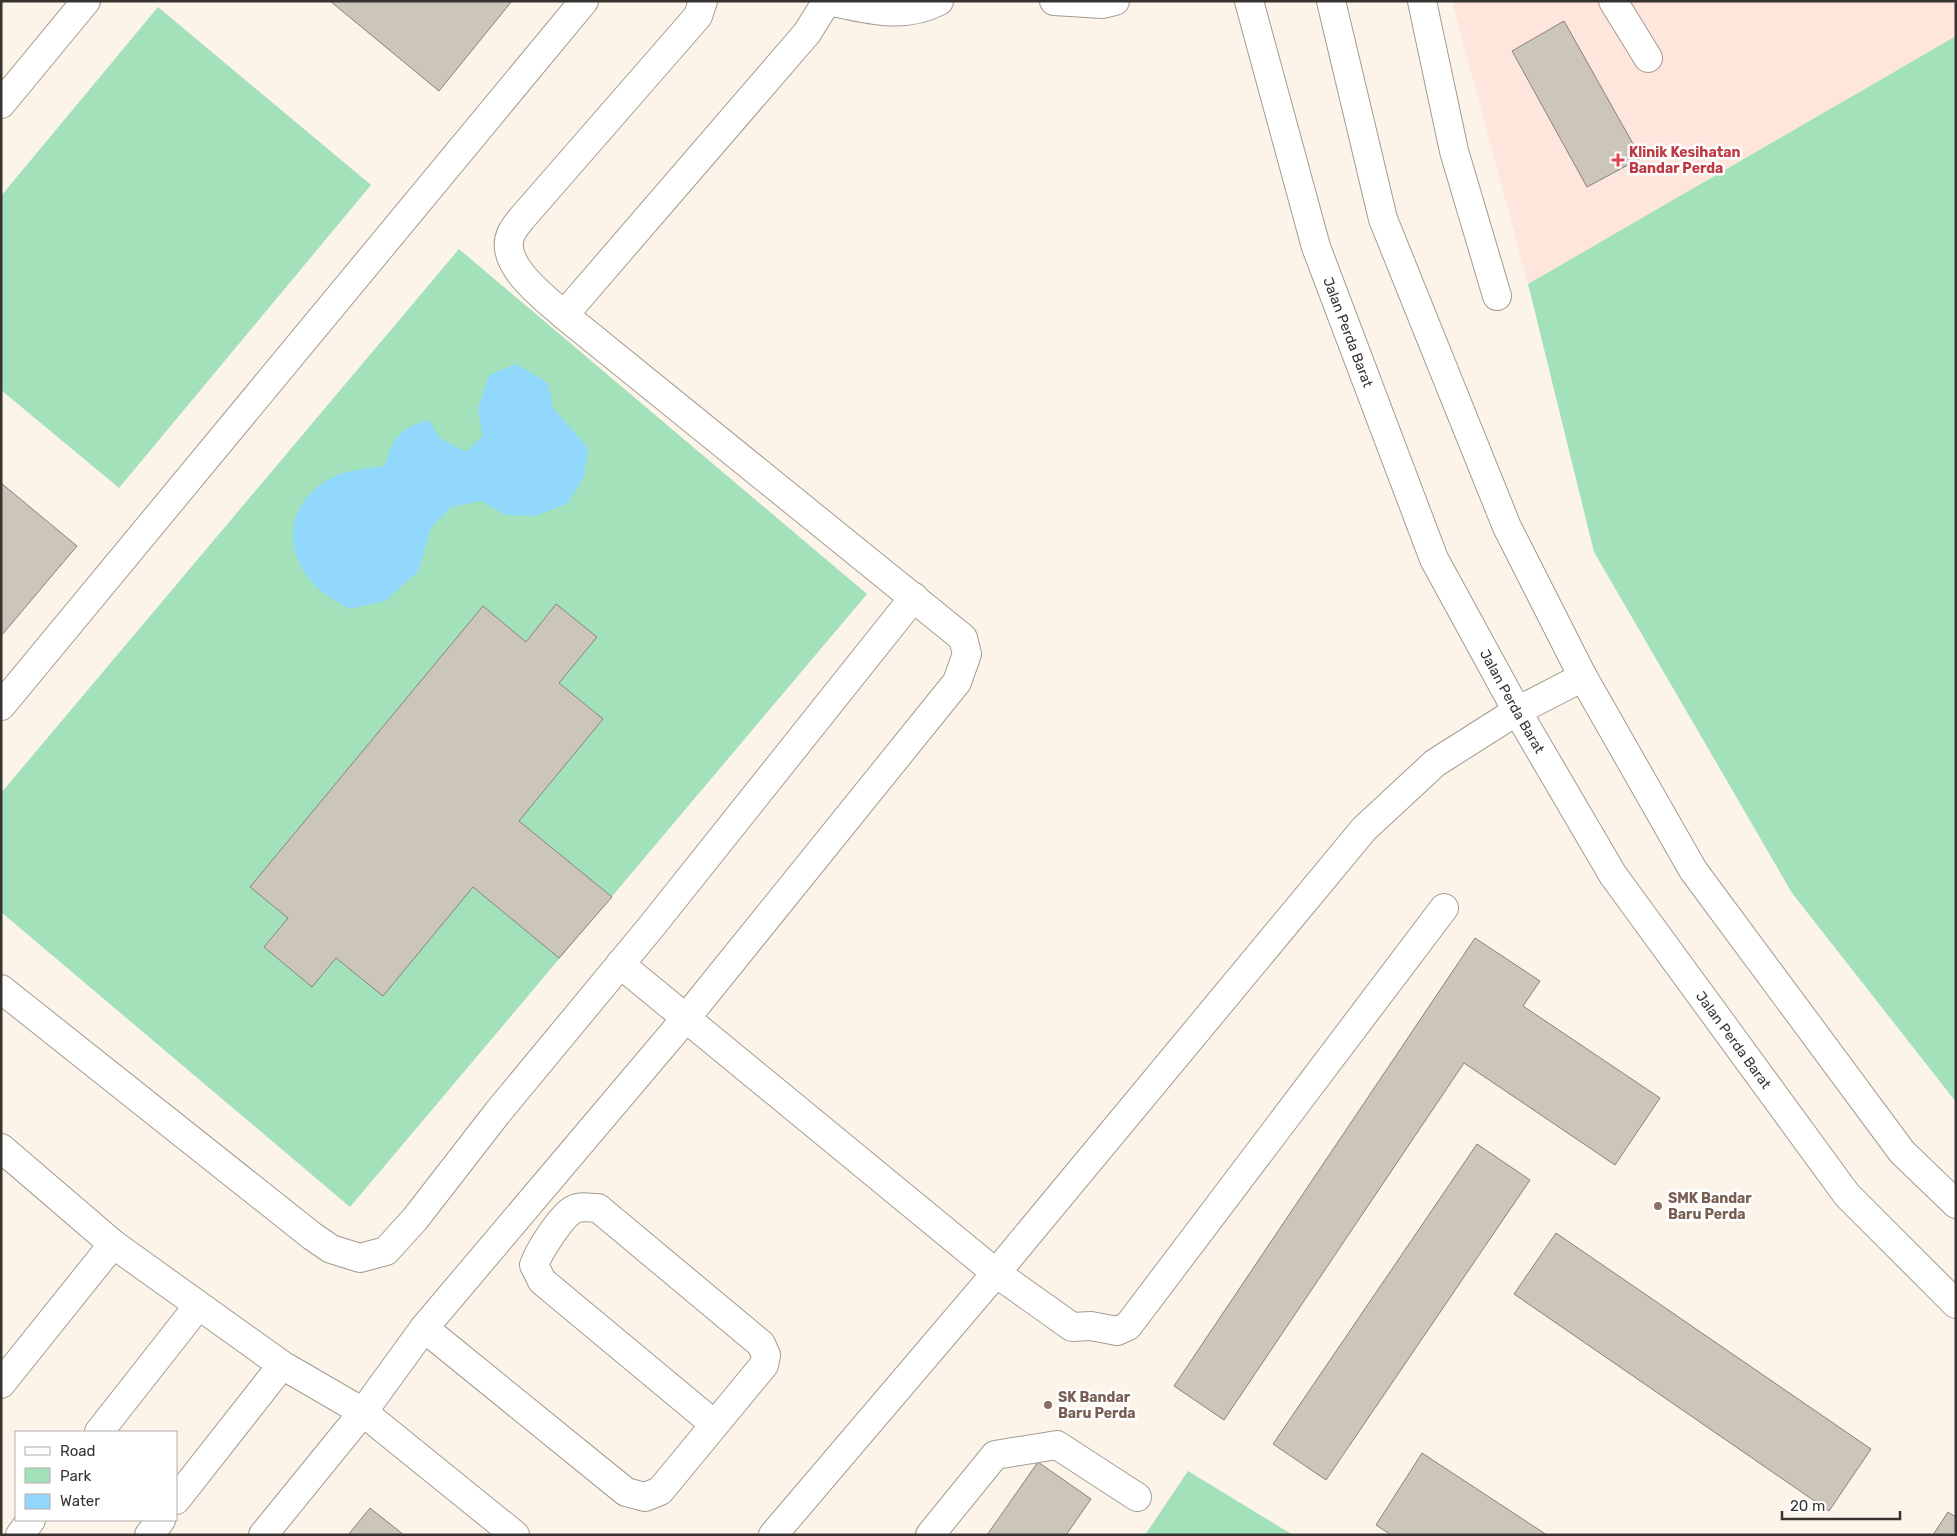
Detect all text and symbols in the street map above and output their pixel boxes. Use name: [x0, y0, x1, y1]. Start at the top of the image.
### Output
place label: Klinik Kesihatan Bandar Perda: [1629, 144, 1740, 177]
marker: Klinik Kesihatan Bandar Perda: [1611, 153, 1625, 167]
street label: Jalan Perda Barat: [1319, 275, 1376, 390]
street label: Jalan Perda Barat: [1476, 647, 1548, 757]
street label: Jalan Perda Barat: [1692, 988, 1775, 1093]
place label: SMK Bandar Baru Perda: [1668, 1190, 1752, 1223]
marker: SMK Bandar Baru Perda: [1652, 1200, 1664, 1212]
place label: SK Bandar Baru Perda: [1058, 1389, 1136, 1422]
marker: SK Bandar Baru Perda: [1042, 1399, 1054, 1411]
legend: [15, 1431, 178, 1521]
text: Road: [60, 1442, 96, 1460]
text: Park: [60, 1467, 91, 1485]
scale bar: [1782, 1488, 1900, 1520]
text: Water: [60, 1492, 100, 1510]
text: 20 m: [1790, 1497, 1825, 1515]

